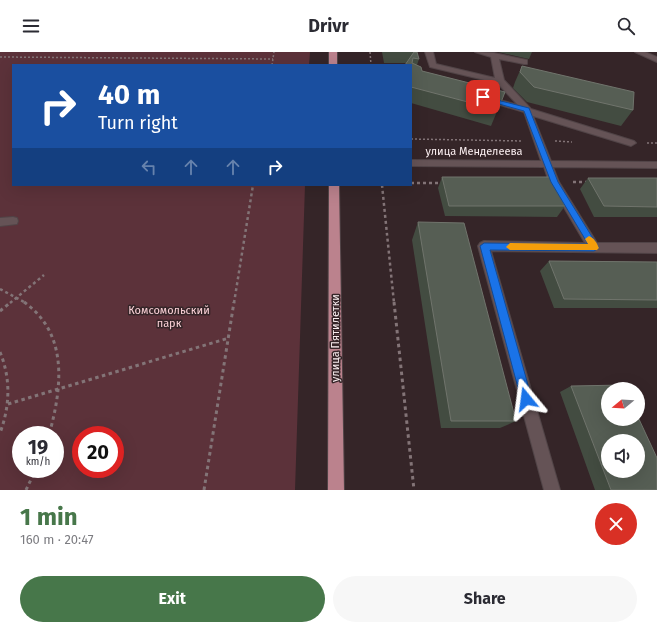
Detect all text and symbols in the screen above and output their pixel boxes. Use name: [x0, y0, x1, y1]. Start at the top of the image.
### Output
icon: menu: [20, 15, 42, 37]
text: Drivr: [308, 15, 349, 37]
icon: search: [615, 15, 637, 37]
text: 40 m: [98, 78, 161, 111]
icon: right: [32, 80, 84, 132]
pin: [466, 80, 500, 114]
icon: arrive: [472, 86, 494, 108]
text: Turn right: [98, 112, 178, 134]
street label: улица Менделеева: [425, 145, 523, 158]
icon: left: [138, 156, 160, 178]
icon: ahead: [180, 156, 202, 178]
icon: ahead: [222, 156, 244, 178]
icon: right: [264, 156, 286, 178]
street label: улица Пятилетки: [329, 294, 342, 382]
park label: Комсомольский парк: [128, 304, 210, 330]
position arrow: [505, 378, 547, 420]
north arrow: [601, 382, 645, 426]
map controls: [601, 382, 645, 478]
speed limit sign: 20: [72, 426, 124, 478]
button: sound: [601, 434, 645, 478]
text: 19: [28, 435, 48, 459]
text: km/h: [26, 456, 50, 468]
text: 1 min: [20, 503, 78, 531]
button: close: [595, 503, 637, 545]
text: 160 m · 20:47: [20, 532, 94, 547]
button: Exit: [20, 576, 325, 622]
button: Share: [333, 576, 637, 622]

